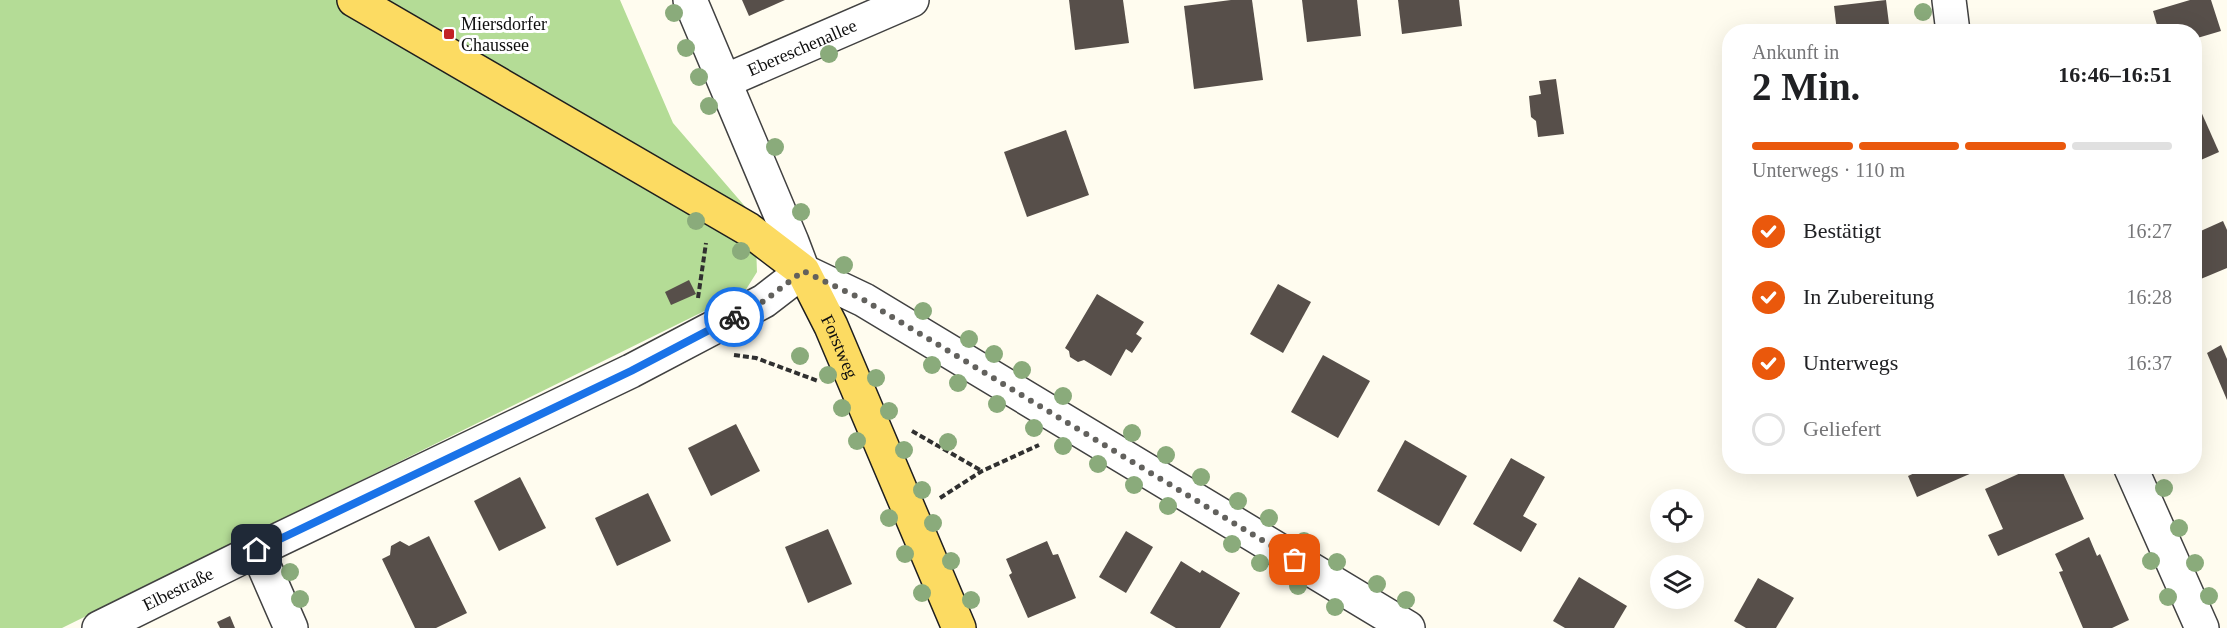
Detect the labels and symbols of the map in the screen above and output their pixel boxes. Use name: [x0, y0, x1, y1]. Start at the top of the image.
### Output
place label: Miersdorfer Chaussee: [461, 14, 547, 55]
street label: Ebereschenallee: [744, 15, 860, 80]
marker: Miersdorfer Chaussee: [442, 27, 456, 41]
courier: [704, 287, 764, 347]
street label: Forstweg: [817, 312, 862, 381]
pin: [231, 524, 282, 575]
pin: [1269, 534, 1320, 585]
street label: Elbestraße: [139, 563, 216, 615]

